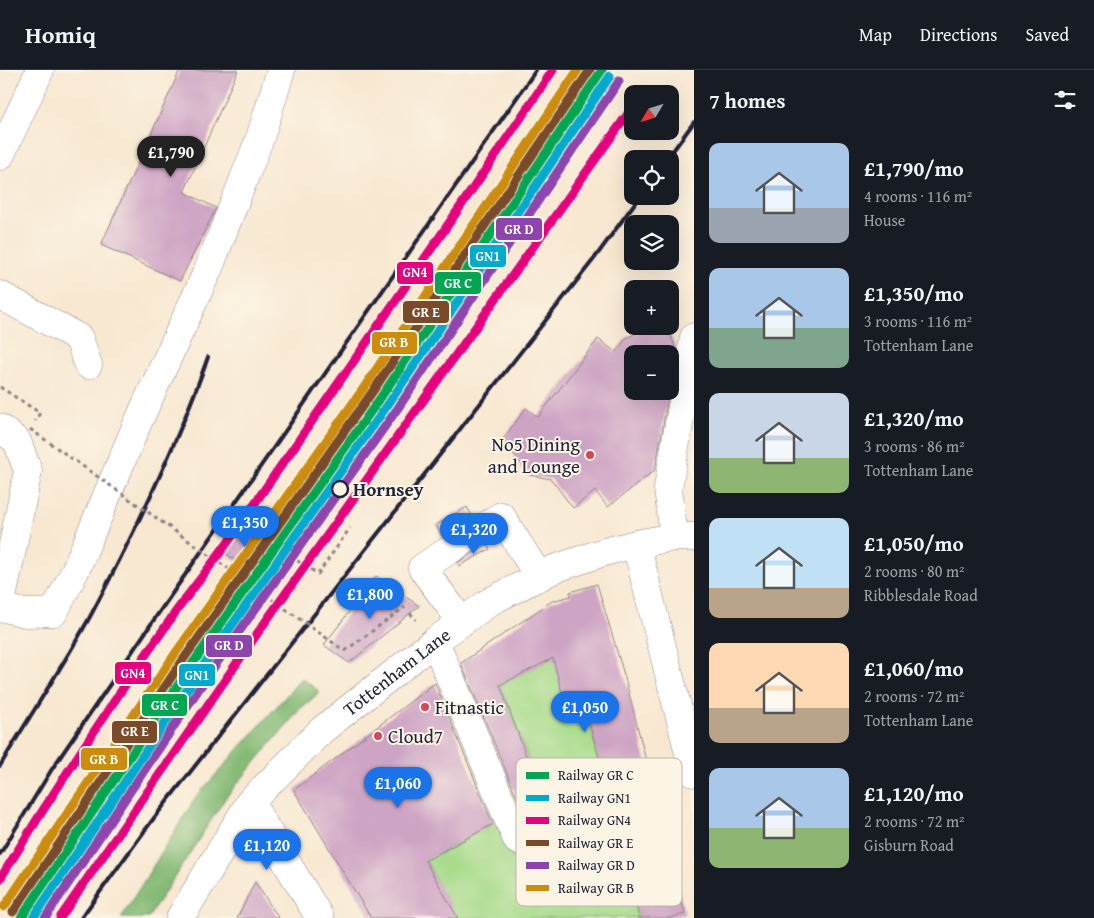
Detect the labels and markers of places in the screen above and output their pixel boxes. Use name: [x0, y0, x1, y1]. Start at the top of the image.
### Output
pin: £1,790: [130, 136, 212, 178]
place label: No5 Dining and Lounge: [488, 430, 581, 480]
marker: No5 Dining and Lounge: [584, 449, 596, 461]
place label: Hornsey: [353, 475, 424, 503]
marker: Hornsey: [331, 480, 349, 498]
pin: £1,350: [204, 506, 286, 548]
pin: £1,320: [433, 512, 515, 555]
pin: £1,800: [329, 578, 411, 620]
pin: £1,050: [544, 690, 626, 733]
place label: Fitnastic: [435, 693, 504, 721]
marker: Fitnastic: [419, 701, 431, 713]
place label: Cloud7: [388, 722, 443, 750]
marker: Cloud7: [372, 730, 384, 742]
pin: £1,060: [357, 766, 439, 809]
pin: £1,120: [226, 828, 308, 871]

